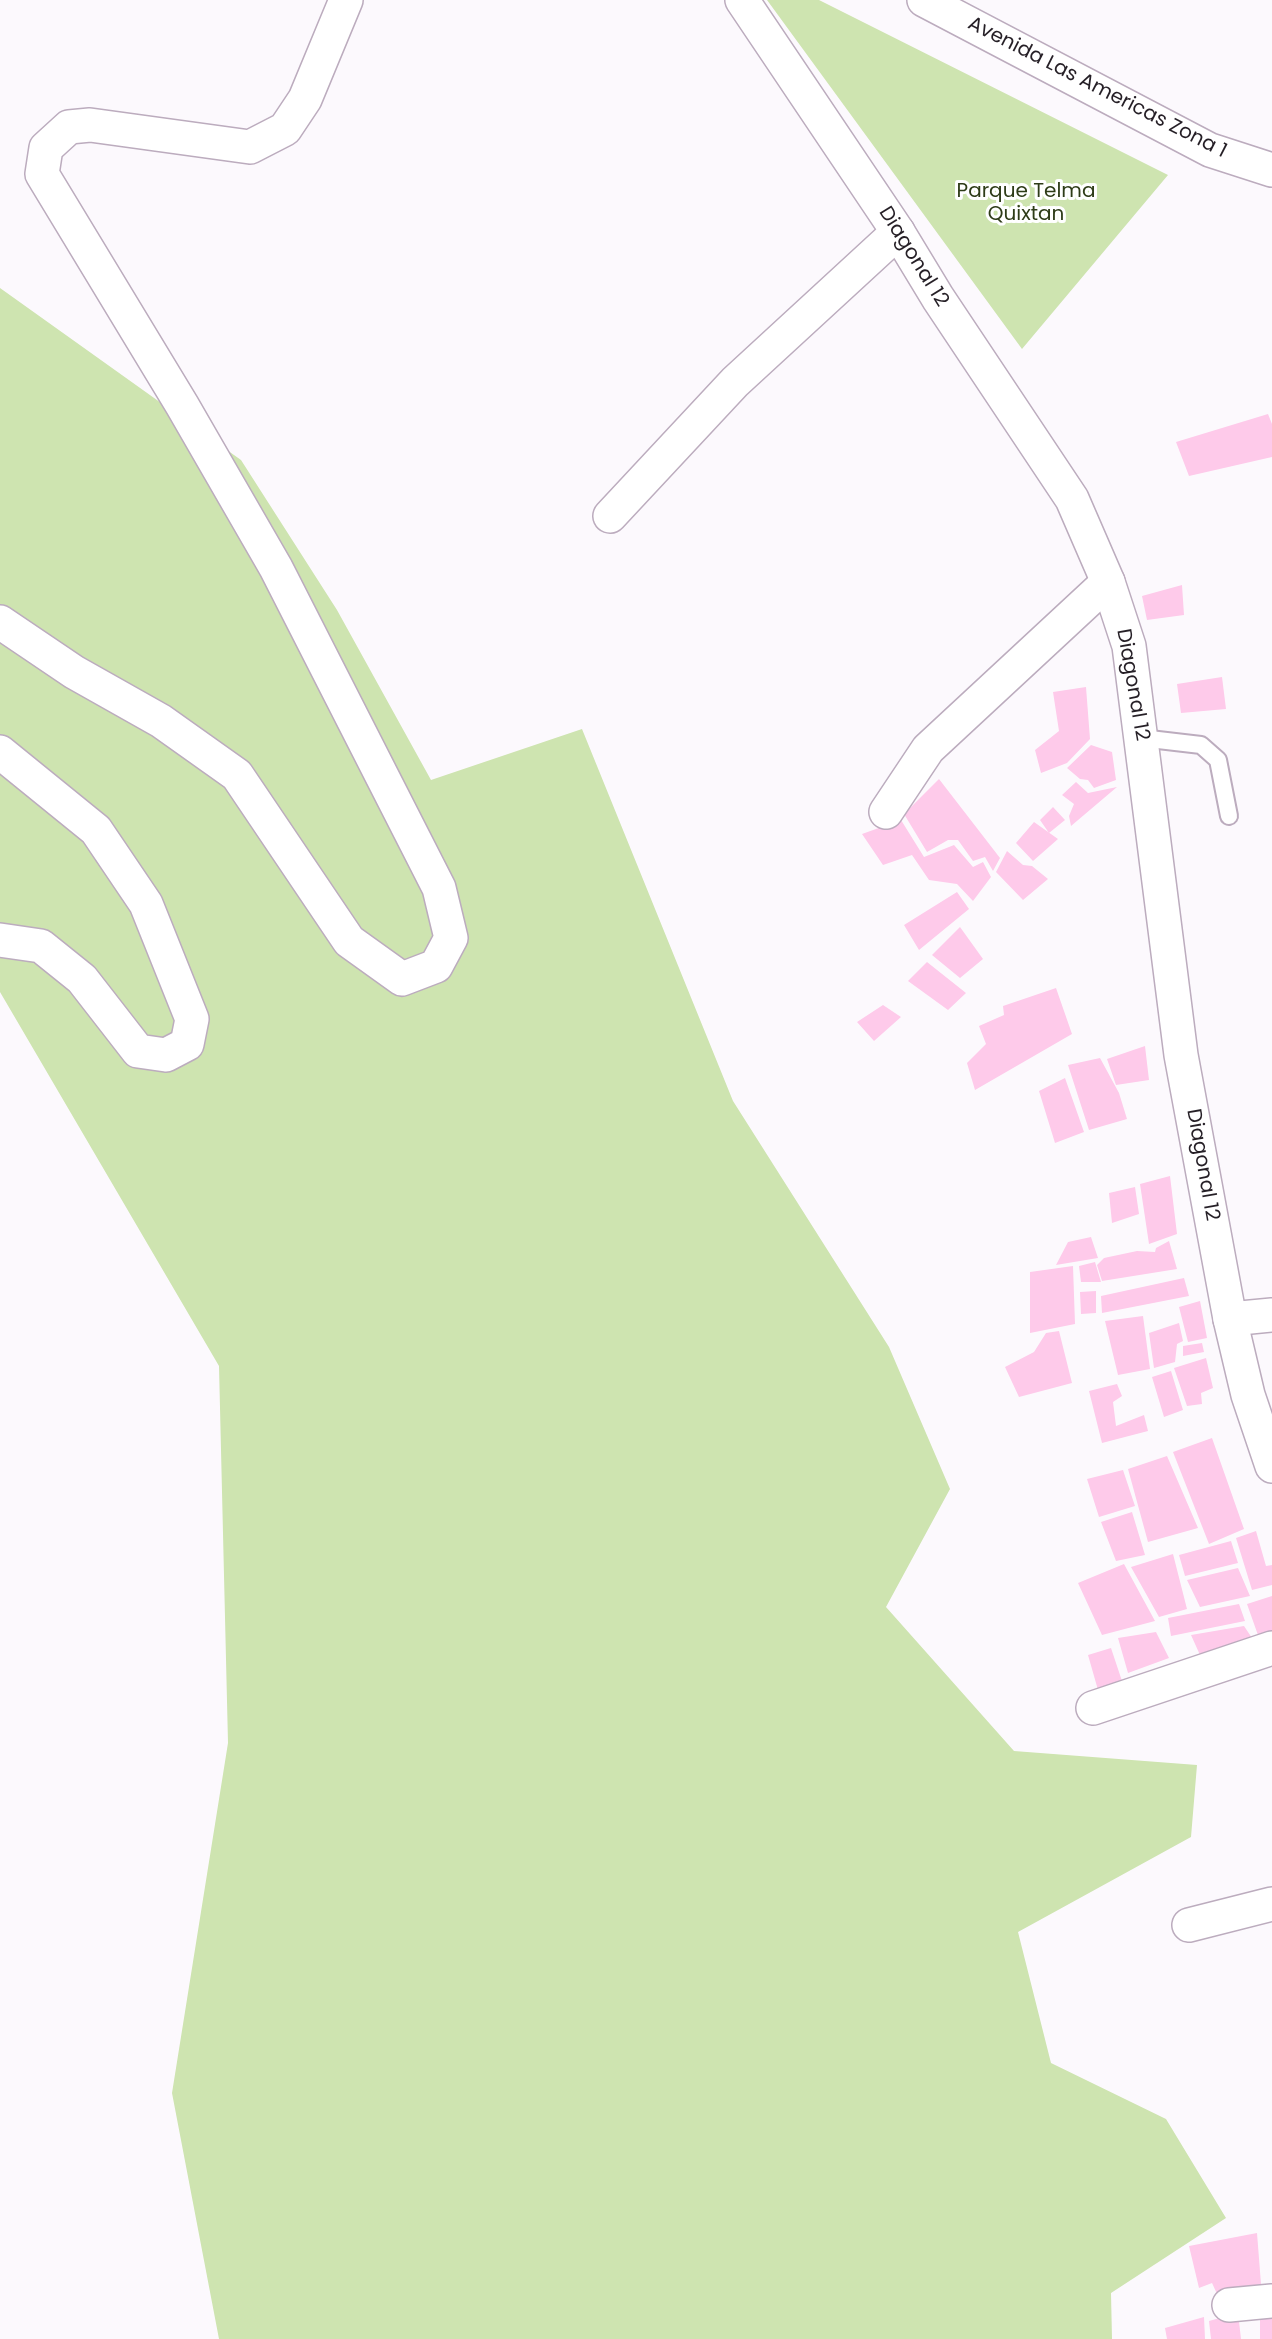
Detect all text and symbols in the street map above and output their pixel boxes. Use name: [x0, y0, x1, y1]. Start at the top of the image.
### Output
street label: Avenida Las Americas Zona 1: [964, 12, 1230, 164]
park label: Parque Telma Quixtan: [957, 180, 1095, 227]
street label: Diagonal 12: [873, 203, 953, 311]
street label: Diagonal 12: [1110, 627, 1154, 743]
street label: Diagonal 12: [1180, 1107, 1224, 1223]

